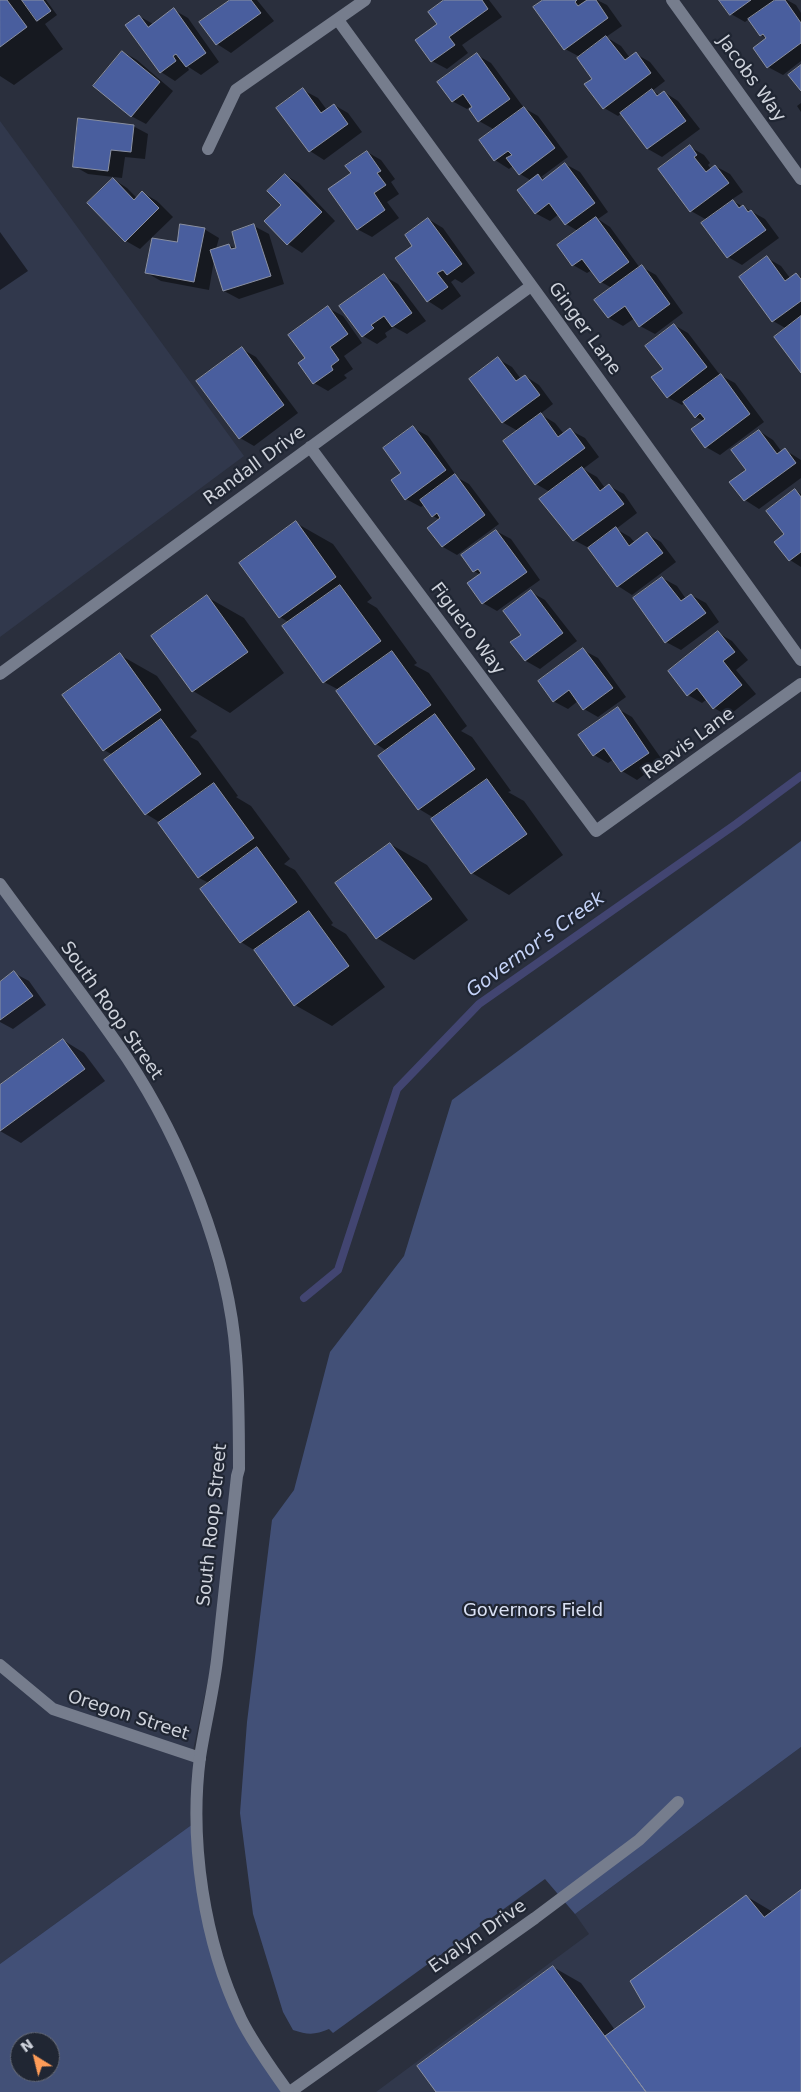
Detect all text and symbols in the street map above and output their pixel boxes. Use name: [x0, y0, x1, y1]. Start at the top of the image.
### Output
street label: Jacobs Way: [712, 31, 790, 127]
street label: Ginger Lane: [543, 278, 625, 380]
street label: Randall Drive: [200, 422, 310, 510]
street label: Figuero Way: [425, 579, 509, 679]
street label: Reavis Lane: [639, 703, 739, 785]
water label: Governor's Creek: [462, 887, 610, 1003]
street label: South Roop Street: [55, 938, 167, 1084]
street label: South Roop Street: [194, 1443, 232, 1607]
park label: Governors Field: [463, 1600, 603, 1622]
street label: Oregon Street: [65, 1686, 191, 1746]
street label: Evalyn Drive: [425, 1896, 531, 1978]
north arrow: [10, 2032, 60, 2082]
text: N: [17, 2036, 36, 2056]

